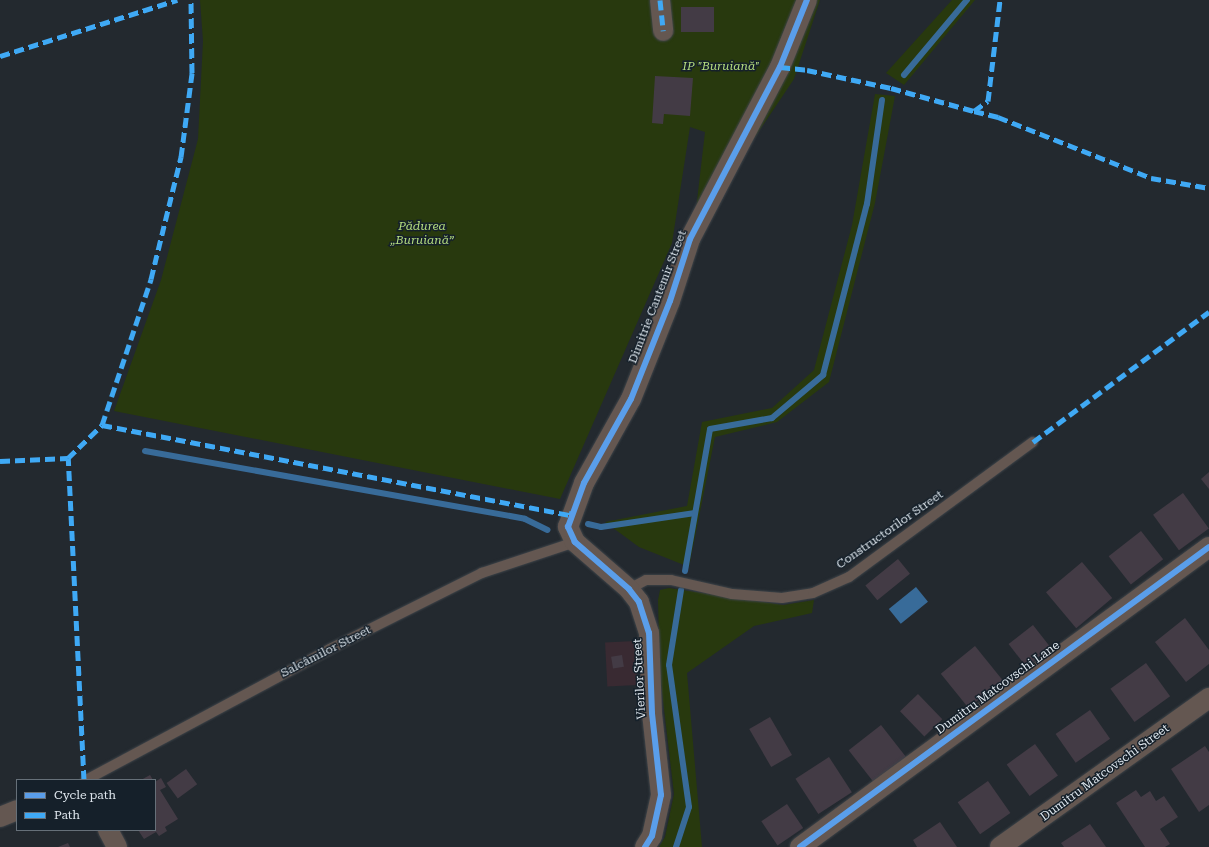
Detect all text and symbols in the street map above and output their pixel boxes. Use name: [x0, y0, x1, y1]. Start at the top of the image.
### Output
park label: IP "Buruiană": [682, 60, 760, 74]
park label: Pădurea „Buruiană”: [390, 220, 454, 248]
street label: Dimitrie Cantemir Street: [626, 228, 690, 366]
street label: Constructorilor Street: [834, 488, 946, 572]
street label: Salcâmilor Street: [279, 623, 373, 681]
street label: Vierilor Street: [631, 638, 649, 720]
street label: Dumitru Matcovschi Lane: [933, 638, 1063, 738]
street label: Dumitru Matcovschi Street: [1038, 721, 1172, 825]
legend: [16, 779, 156, 831]
text: Cycle path: [54, 788, 116, 802]
text: Path: [54, 808, 80, 822]

